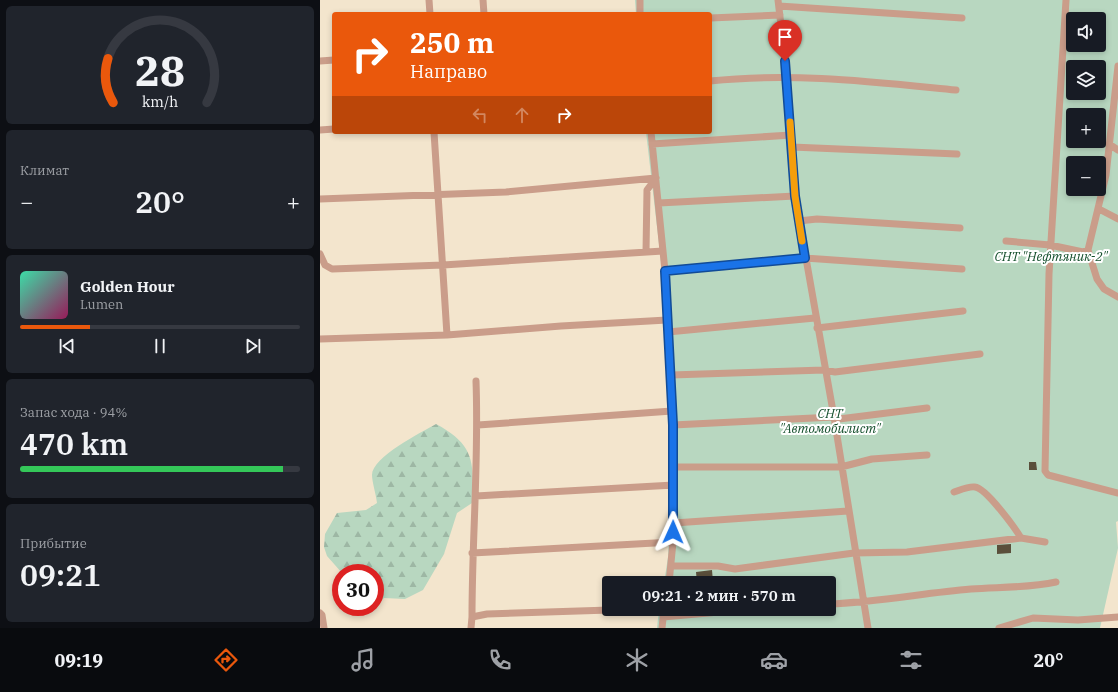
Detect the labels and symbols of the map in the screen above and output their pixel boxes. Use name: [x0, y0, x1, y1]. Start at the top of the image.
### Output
pin: [768, 20, 802, 61]
park label: СНТ "Нефтяник-2": [994, 248, 1109, 265]
park label: СНТ "Автомобилист": [780, 405, 881, 437]
position arrow: [652, 511, 694, 553]
speed limit sign: 30: [332, 564, 384, 616]

